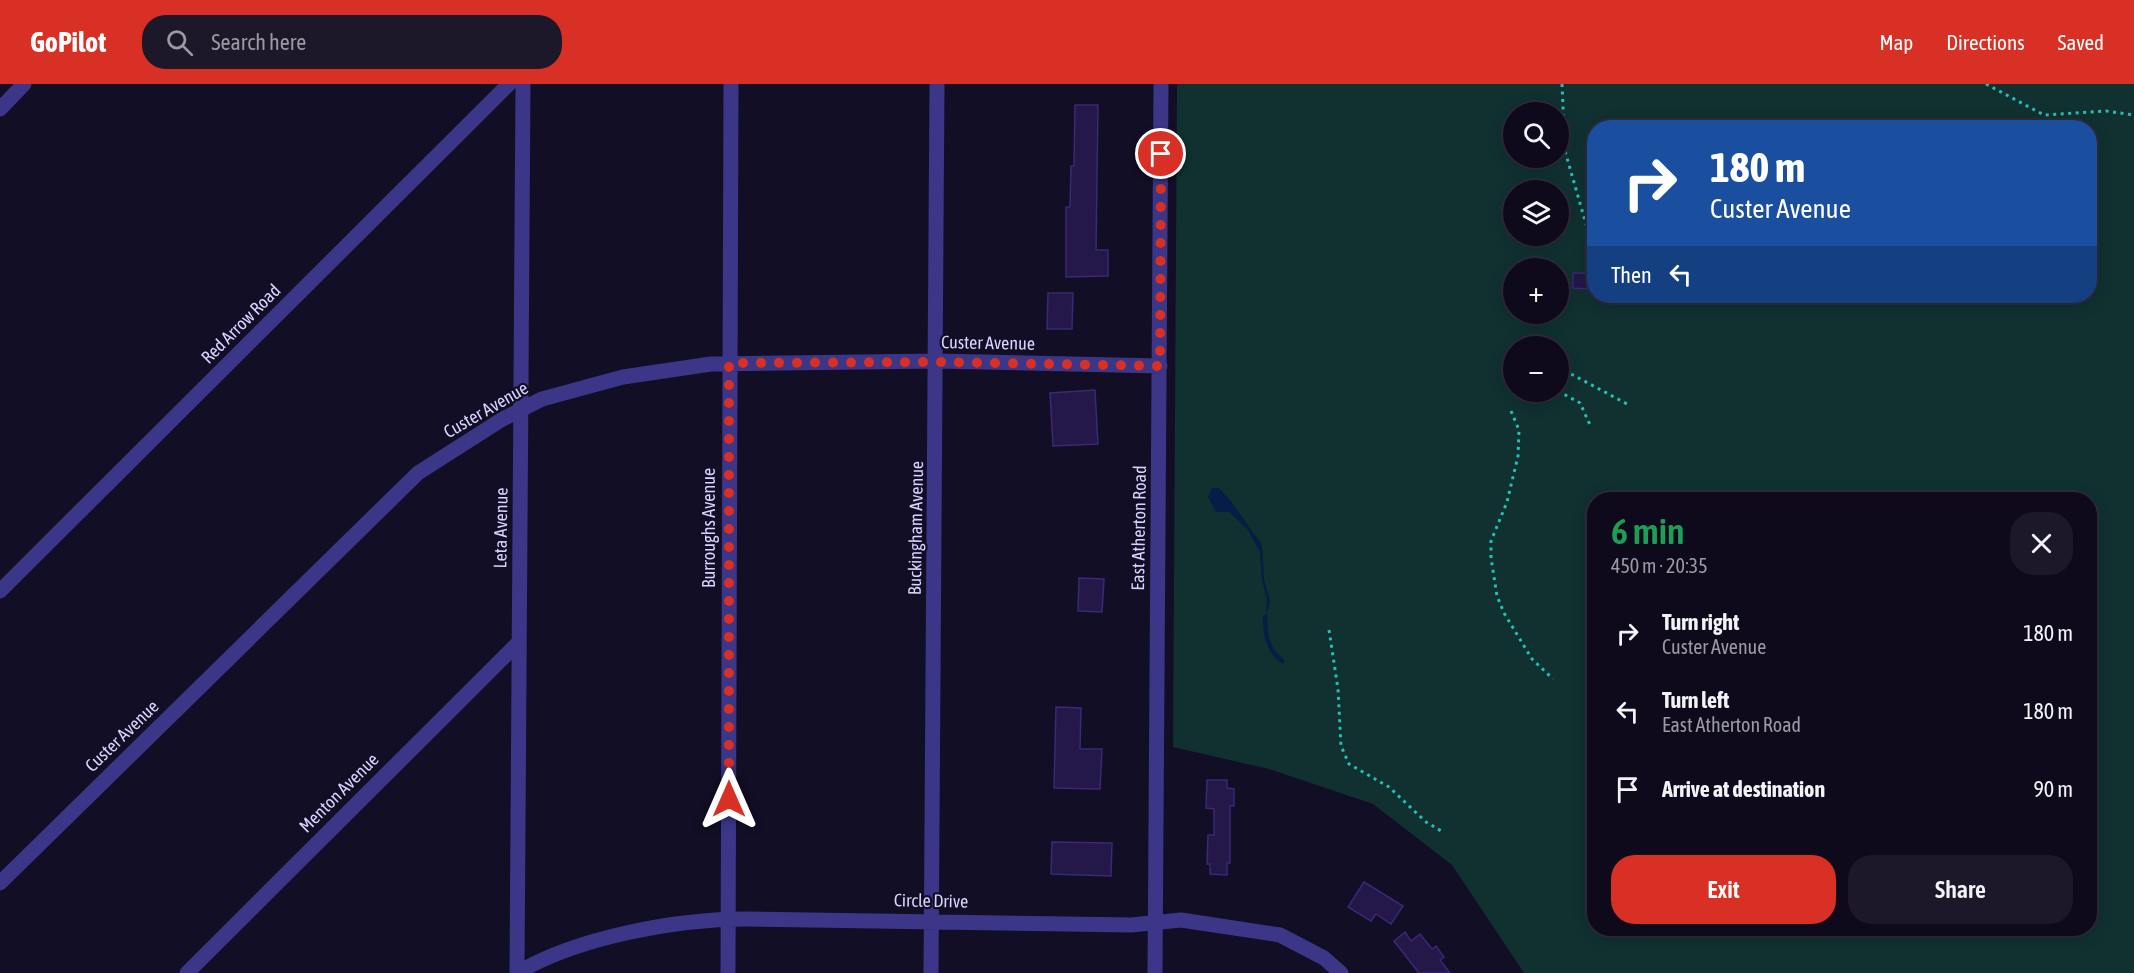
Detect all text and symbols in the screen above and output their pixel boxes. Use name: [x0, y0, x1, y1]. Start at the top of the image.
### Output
search box: [142, 15, 562, 69]
text: GoPilot: [30, 26, 106, 58]
icon: search: [163, 26, 196, 59]
text: Search here: [211, 29, 306, 55]
text: Map: [1879, 30, 1913, 54]
text: Directions: [1946, 30, 2025, 54]
text: Saved: [2058, 30, 2104, 54]
map controls: [1503, 102, 1569, 402]
button: search: [1503, 102, 1569, 168]
pin: [1135, 128, 1186, 179]
icon: arrive: [1144, 137, 1177, 170]
text: 180 m: [1710, 143, 1805, 191]
icon: right: [1611, 144, 1689, 222]
button: layers: [1503, 180, 1569, 246]
text: Custer Avenue: [1710, 193, 1851, 224]
button: +: [1503, 258, 1569, 324]
icon: left: [1664, 258, 1697, 291]
text: Then: [1611, 262, 1652, 288]
street label: Red Arrow Road: [197, 280, 285, 368]
street label: Custer Avenue: [941, 331, 1035, 354]
button: −: [1503, 336, 1569, 402]
street label: Custer Avenue: [440, 377, 532, 442]
street label: Buckingham Avenue: [904, 461, 927, 595]
street label: East Atherton Road: [1127, 465, 1150, 591]
street label: Burroughs Avenue: [698, 468, 719, 588]
street label: Leta Avenue: [489, 487, 512, 569]
text: 6 min: [1611, 510, 1685, 552]
button: close: [2010, 512, 2073, 575]
text: 450 m · 20:35: [1611, 554, 1708, 577]
text: Turn right: [1662, 609, 1739, 635]
icon: right: [1611, 617, 1644, 650]
text: 180 m: [2023, 620, 2073, 646]
text: Custer Avenue: [1662, 635, 1766, 658]
text: Turn left: [1662, 687, 1729, 713]
street label: Custer Avenue: [81, 695, 163, 776]
icon: left: [1611, 695, 1644, 728]
text: 180 m: [2023, 698, 2073, 724]
text: East Atherton Road: [1662, 713, 1801, 736]
street label: Menton Avenue: [295, 749, 383, 837]
position arrow: [697, 767, 761, 831]
icon: arrive: [1611, 773, 1644, 806]
text: Arrive at destination: [1662, 776, 1825, 802]
text: 90 m: [2033, 776, 2073, 802]
button: Exit: [1611, 855, 1836, 924]
button: Share: [1848, 855, 2073, 924]
street label: Circle Drive: [894, 889, 968, 912]

